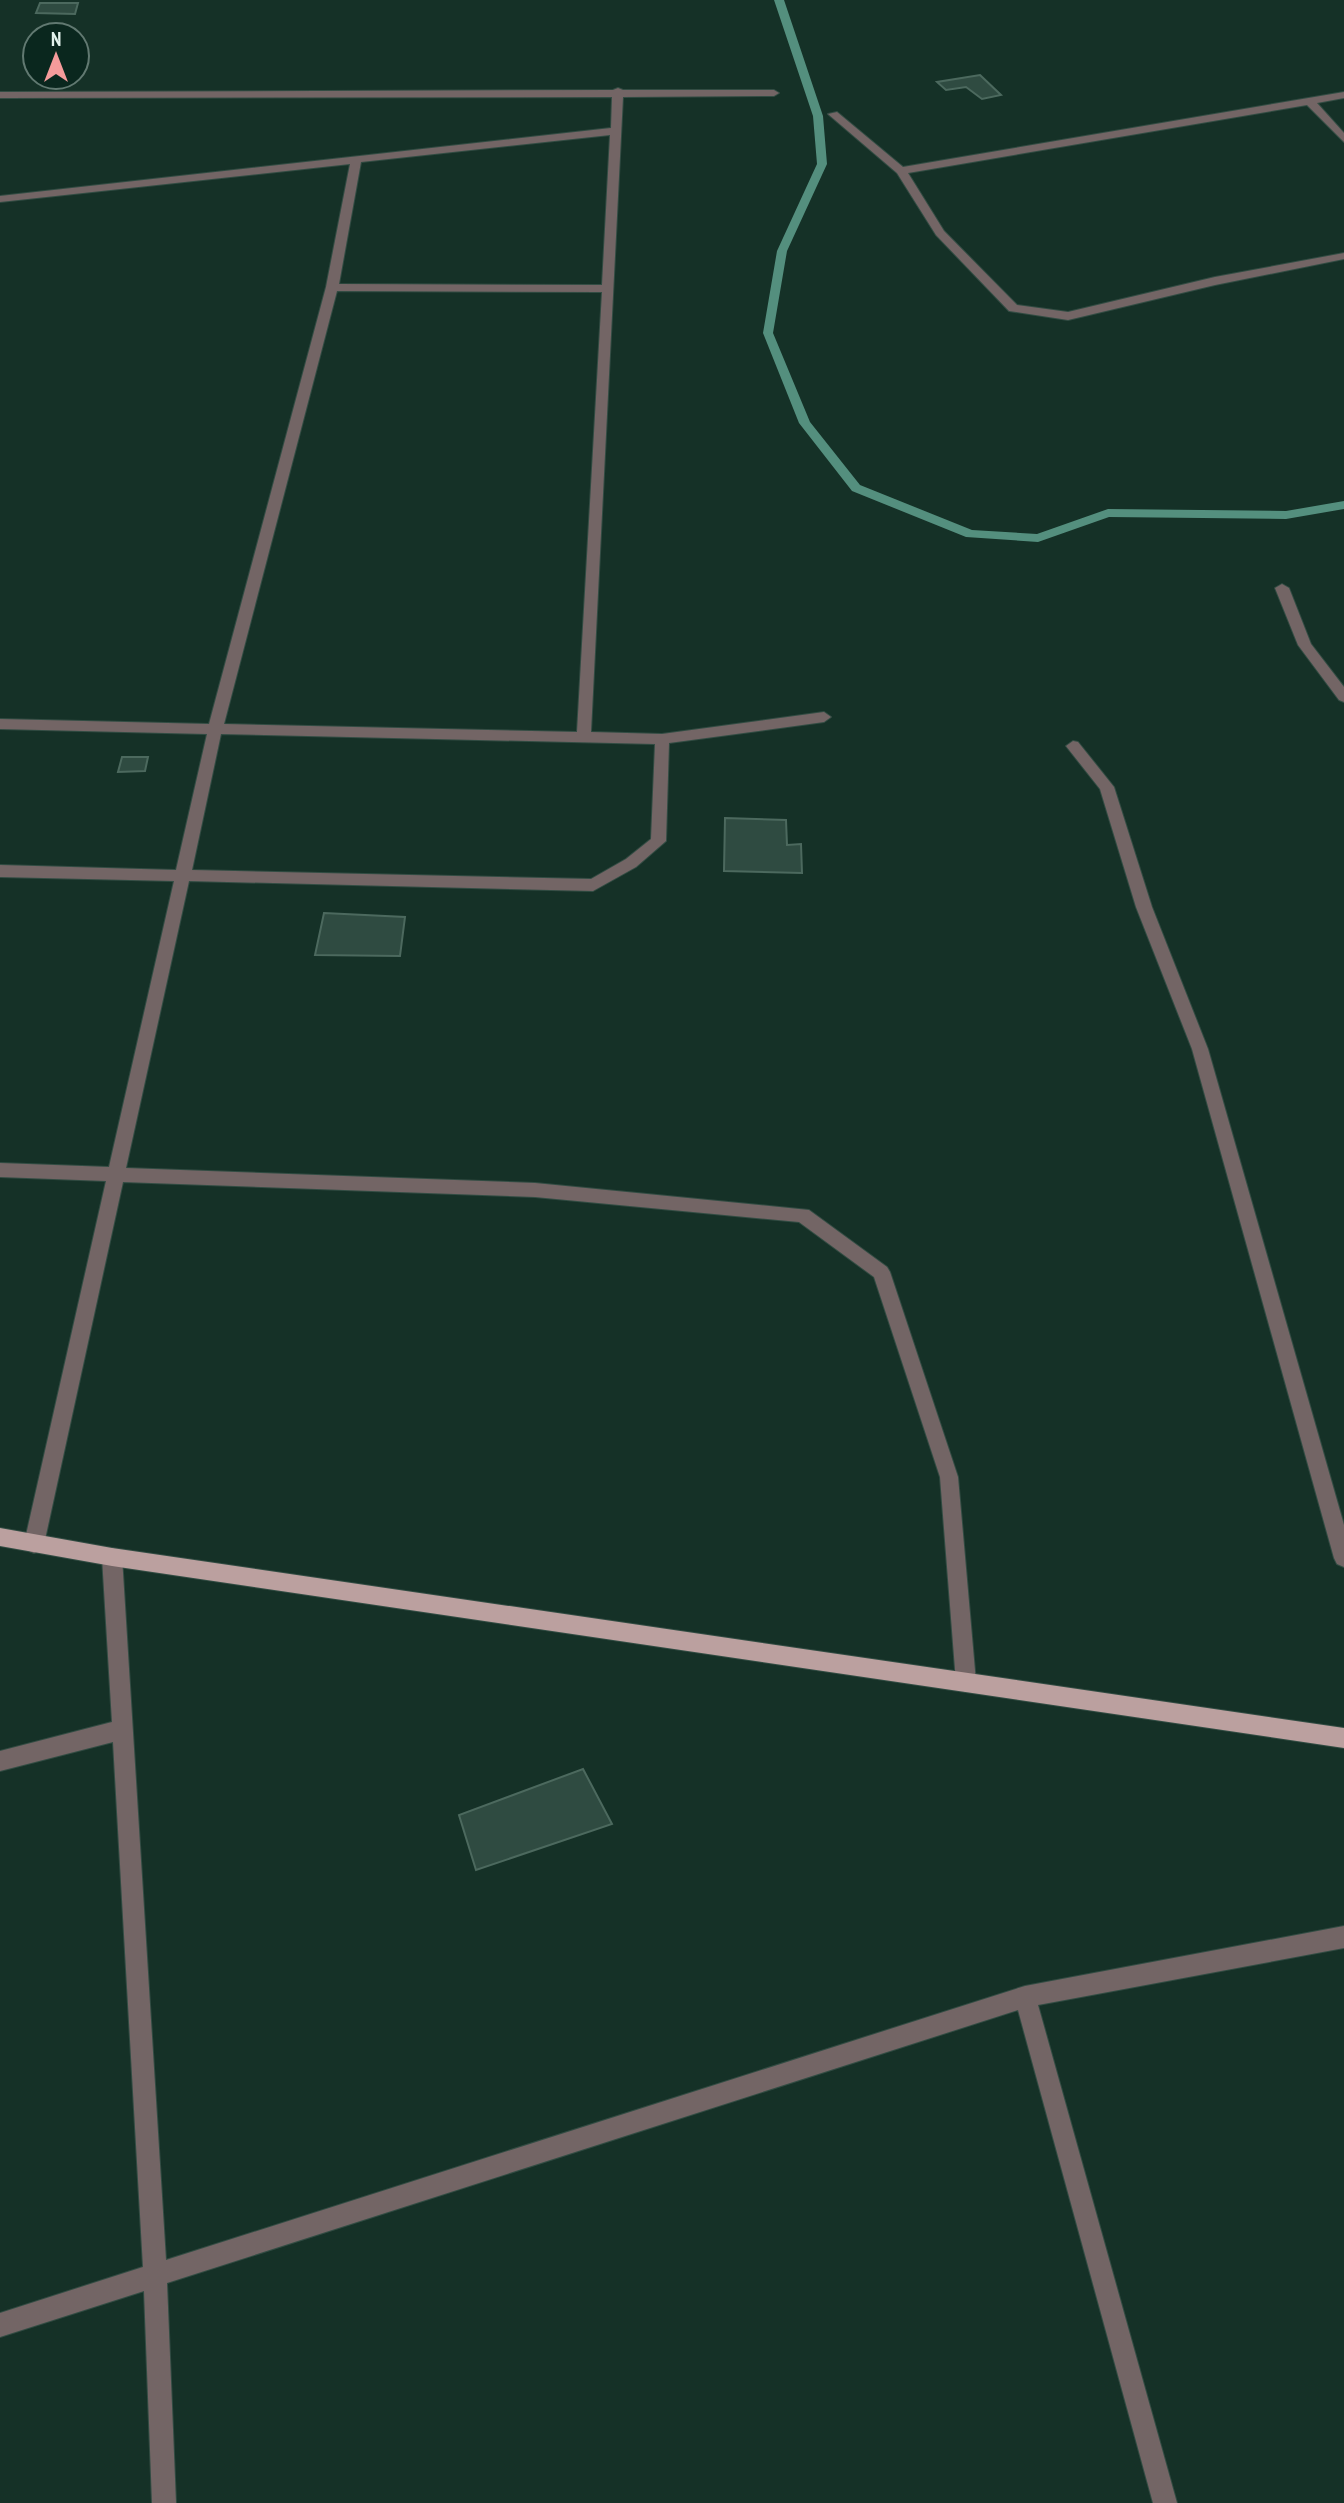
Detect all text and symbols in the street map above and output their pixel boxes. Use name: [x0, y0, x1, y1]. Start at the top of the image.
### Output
north arrow: [21, 21, 91, 91]
text: N: [51, 27, 61, 51]

